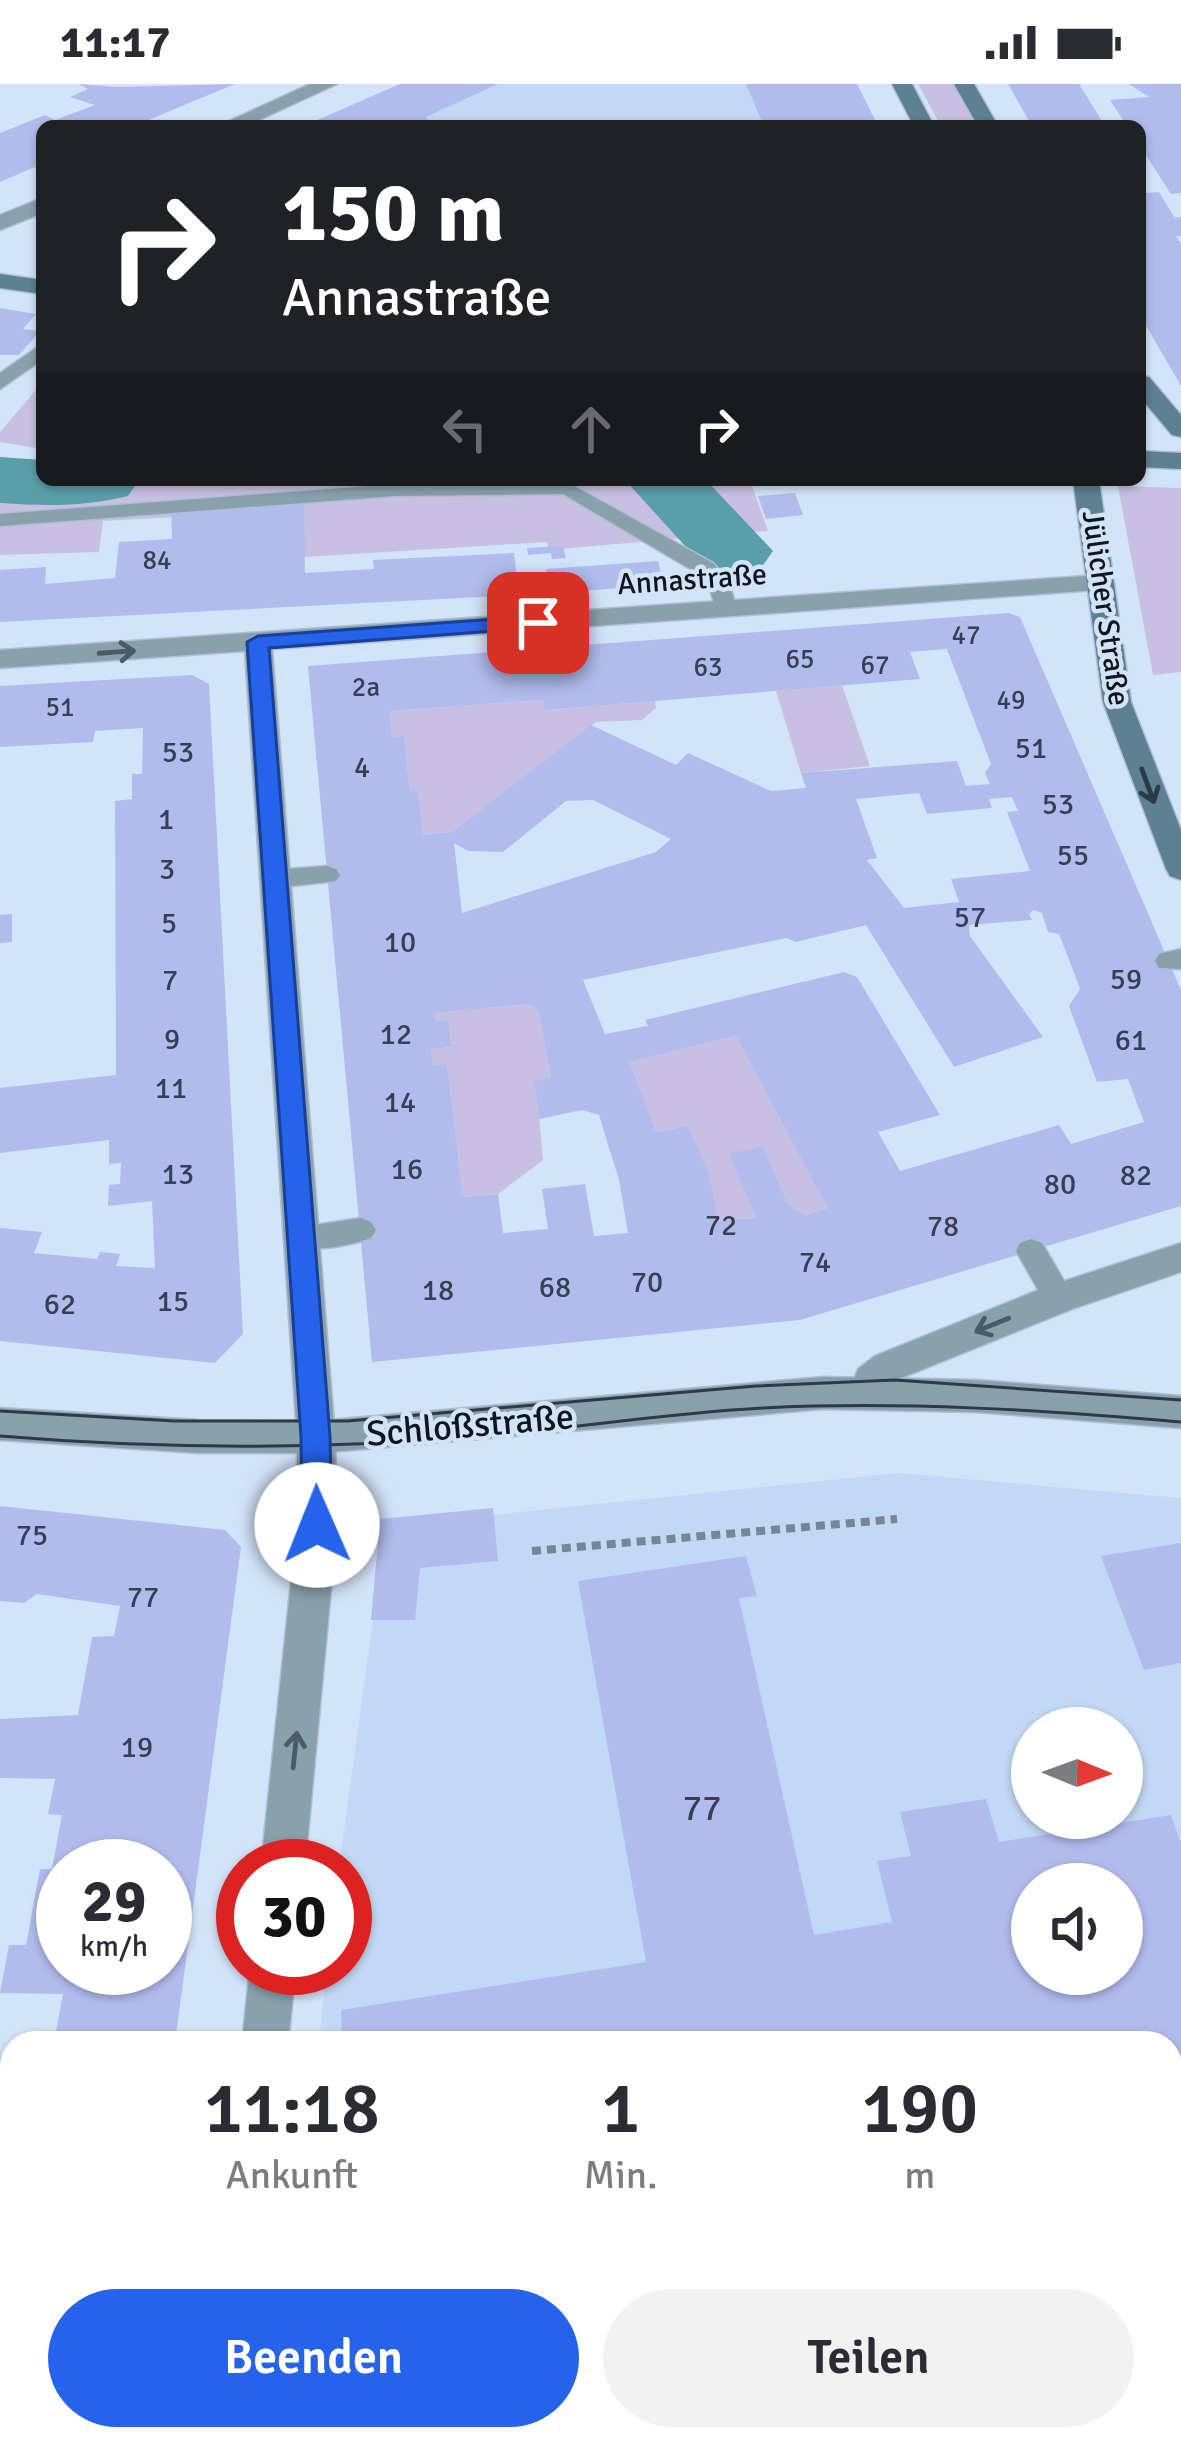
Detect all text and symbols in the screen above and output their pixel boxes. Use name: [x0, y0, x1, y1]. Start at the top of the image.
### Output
text: 11:17: [60, 15, 170, 70]
text: 150 m: [282, 161, 504, 265]
icon: right: [84, 168, 240, 324]
text: Annastraße: [282, 264, 552, 331]
icon: left: [432, 396, 498, 462]
icon: ahead: [558, 396, 624, 462]
icon: right: [684, 396, 750, 462]
street label: Jülicher Straße: [1073, 508, 1138, 708]
house number: 84: [142, 544, 172, 577]
street label: Annastraße: [616, 556, 768, 603]
pin: [487, 572, 589, 674]
icon: arrive: [505, 590, 571, 656]
house number: 47: [951, 619, 981, 652]
one-way arrow: [97, 640, 136, 663]
house number: 65: [785, 643, 815, 676]
house number: 67: [860, 649, 890, 682]
house number: 63: [693, 651, 723, 684]
house number: 2a: [352, 671, 380, 704]
house number: 49: [996, 684, 1026, 717]
house number: 51: [45, 691, 75, 724]
house number: 51: [1015, 730, 1047, 767]
house number: 53: [162, 734, 194, 771]
house number: 4: [354, 749, 370, 786]
one-way arrow: [1138, 767, 1160, 804]
house number: 53: [1042, 786, 1074, 823]
house number: 1: [158, 801, 174, 838]
house number: 55: [1057, 837, 1089, 874]
house number: 3: [159, 851, 175, 888]
house number: 57: [954, 899, 986, 936]
house number: 5: [161, 905, 177, 942]
house number: 10: [384, 924, 416, 961]
house number: 59: [1110, 961, 1142, 998]
house number: 7: [162, 962, 178, 999]
house number: 12: [380, 1016, 412, 1053]
house number: 9: [164, 1021, 180, 1058]
house number: 61: [1115, 1022, 1147, 1059]
house number: 11: [155, 1070, 187, 1107]
house number: 14: [384, 1084, 416, 1121]
house number: 16: [391, 1151, 423, 1188]
house number: 13: [162, 1156, 194, 1193]
house number: 82: [1120, 1157, 1152, 1194]
house number: 80: [1044, 1166, 1076, 1203]
house number: 72: [705, 1207, 737, 1244]
house number: 78: [927, 1208, 959, 1245]
house number: 74: [799, 1244, 831, 1281]
house number: 70: [631, 1264, 663, 1301]
house number: 68: [539, 1269, 571, 1306]
house number: 18: [422, 1272, 454, 1309]
house number: 15: [157, 1283, 189, 1320]
house number: 62: [44, 1286, 76, 1323]
one-way arrow: [975, 1316, 1012, 1337]
street label: Schloßstraße: [365, 1394, 576, 1457]
position arrow: [254, 1462, 380, 1588]
house number: 75: [16, 1517, 48, 1554]
house number: 77: [127, 1579, 159, 1616]
north arrow: [1011, 1707, 1143, 1839]
map controls: [1011, 1707, 1143, 1995]
house number: 19: [121, 1729, 153, 1766]
one-way arrow: [284, 1731, 307, 1770]
house number: 77: [683, 1786, 721, 1831]
speed limit sign: 30: [216, 1839, 372, 1995]
button: sound: [1011, 1863, 1143, 1995]
text: 29: [82, 1865, 146, 1939]
text: km/h: [80, 1928, 148, 1965]
text: 11:18: [204, 2064, 380, 2153]
text: 1: [601, 2064, 640, 2153]
text: 190: [861, 2064, 978, 2153]
text: Ankunft: [226, 2151, 358, 2199]
text: Min.: [584, 2151, 657, 2199]
text: m: [904, 2151, 935, 2199]
button: Beenden: [48, 2289, 579, 2427]
button: Teilen: [603, 2289, 1134, 2427]

